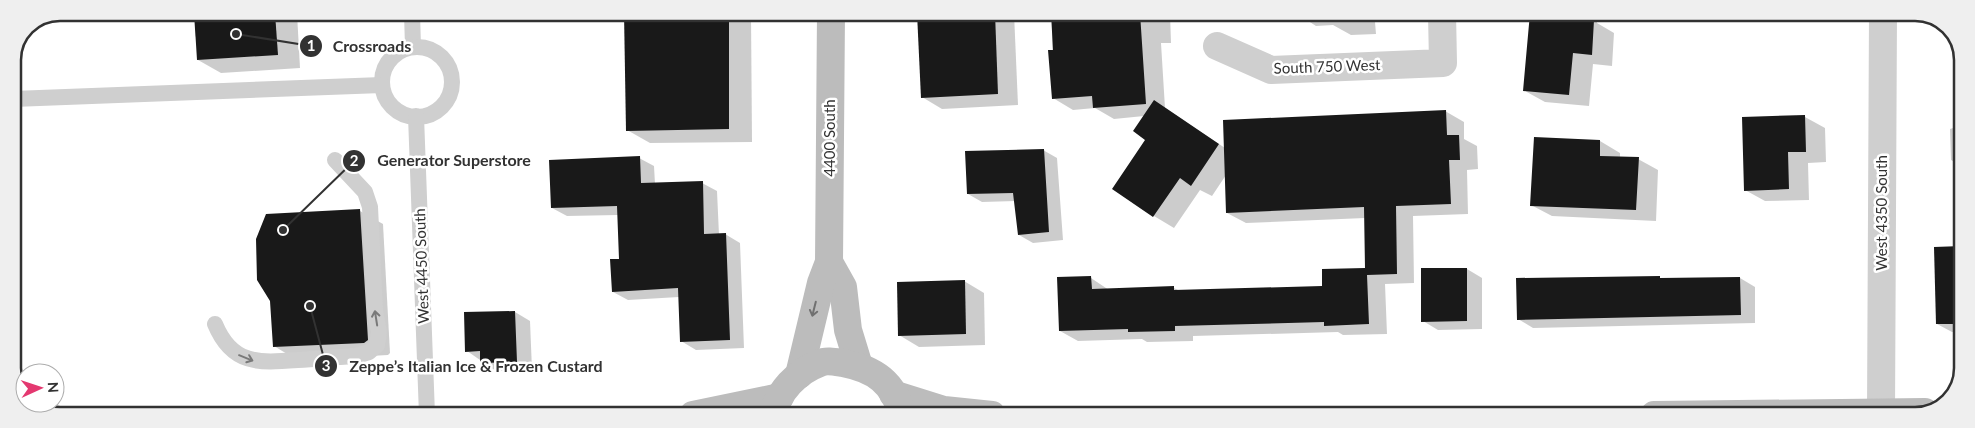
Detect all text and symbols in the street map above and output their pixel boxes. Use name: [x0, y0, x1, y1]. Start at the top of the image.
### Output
callout: Crossroads: [298, 31, 422, 62]
text: 1: [307, 36, 315, 54]
text: Crossroads: [333, 36, 411, 55]
street label: South 750 West: [1273, 55, 1381, 77]
street label: 4400 South: [820, 99, 838, 177]
callout: Generator Superstore: [342, 145, 541, 176]
text: Generator Superstore: [377, 150, 531, 169]
text: 2: [350, 151, 359, 169]
street label: West 4350 South: [1872, 155, 1890, 271]
street label: West 4450 South: [410, 208, 432, 324]
one-way arrow: [809, 300, 819, 316]
one-way arrow: [371, 310, 381, 326]
callout: Zeppe’s Italian Ice & Frozen Custard: [314, 350, 612, 381]
one-way arrow: [238, 354, 253, 363]
text: 3: [322, 356, 330, 374]
text: Zeppe’s Italian Ice & Frozen Custard: [349, 356, 603, 375]
north arrow: [15, 363, 65, 413]
text: N: [45, 381, 62, 393]

